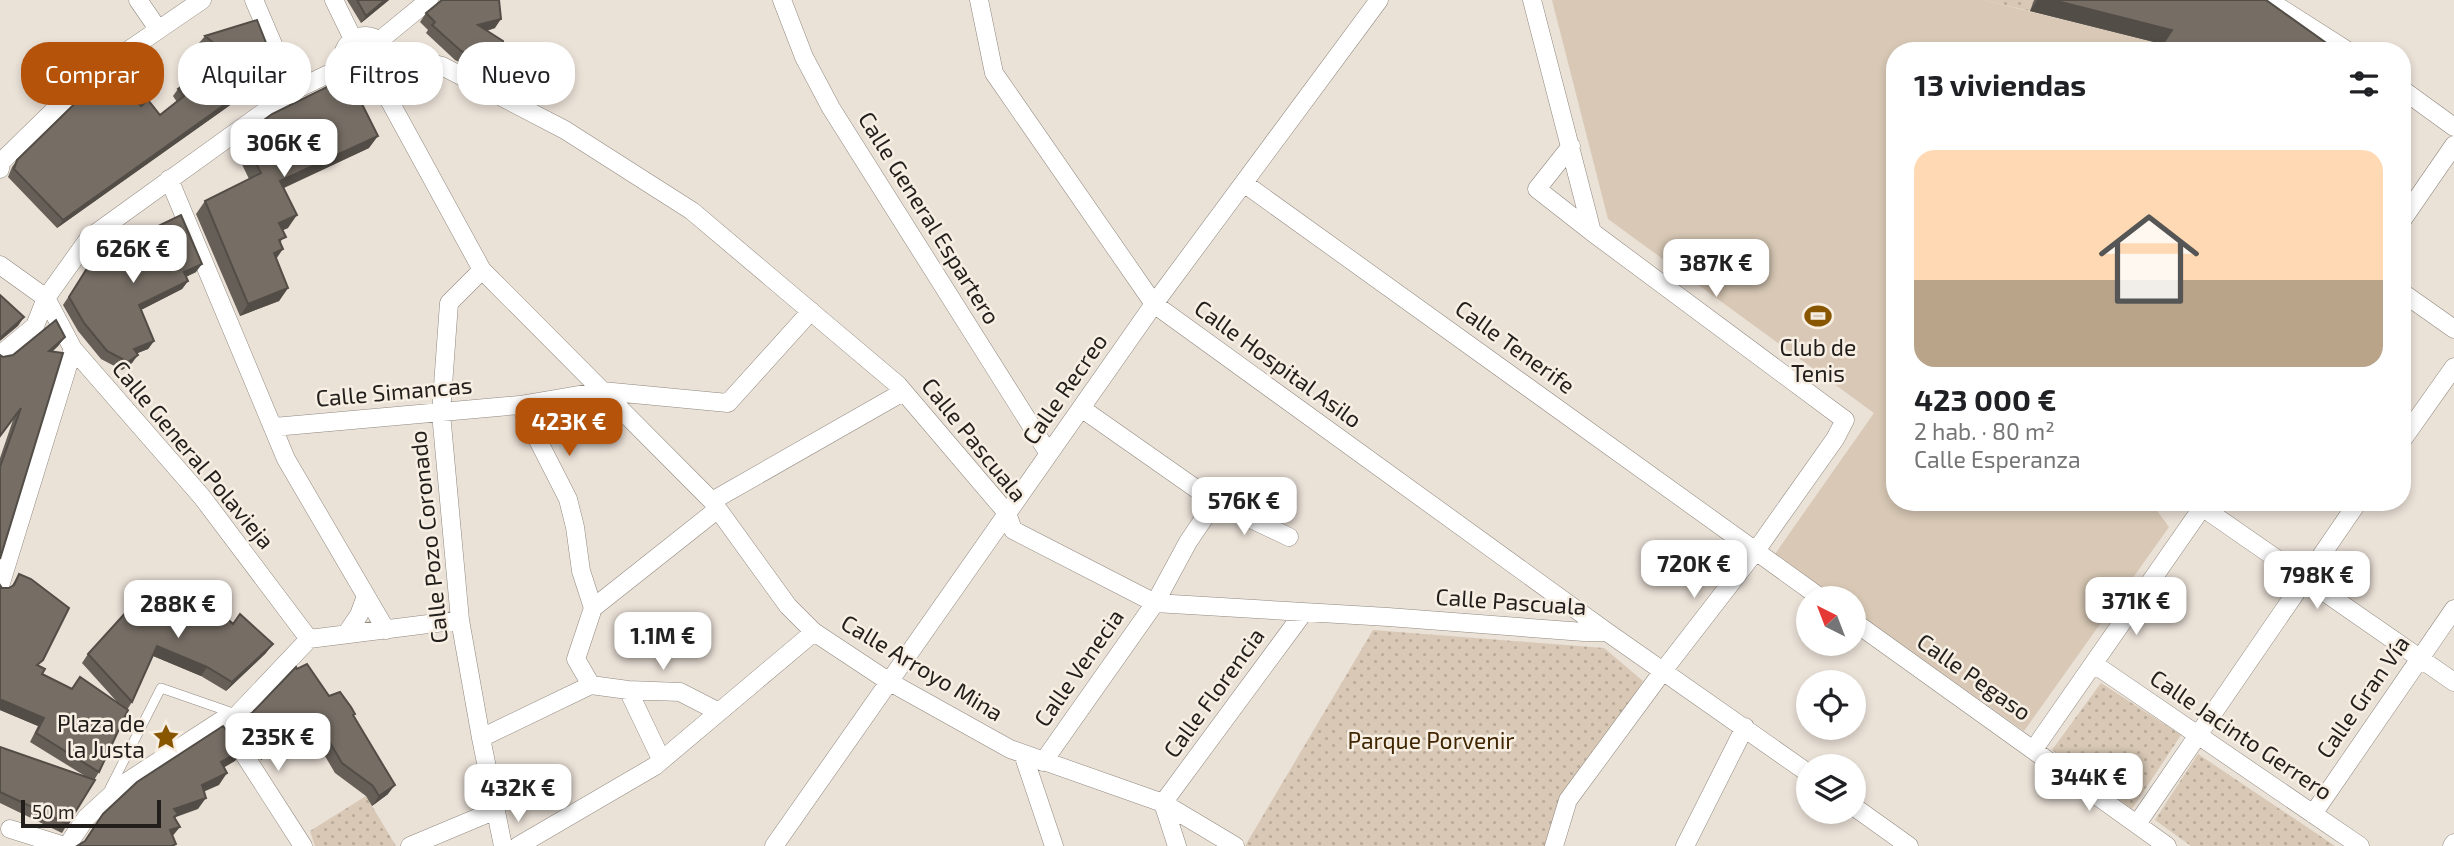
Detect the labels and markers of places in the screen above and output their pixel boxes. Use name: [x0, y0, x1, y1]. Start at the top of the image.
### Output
pin: 306K €: [227, 120, 341, 179]
pin: 626K €: [76, 226, 190, 285]
pin: 387K €: [1659, 240, 1773, 299]
sports icon: Club de Tenis: [1803, 301, 1833, 331]
place label: Club de Tenis: [1780, 333, 1856, 387]
pin: 423K €: [512, 398, 626, 458]
pin: 576K €: [1187, 477, 1301, 537]
pin: 720K €: [1637, 540, 1751, 600]
pin: 798K €: [2260, 552, 2374, 611]
pin: 371K €: [2079, 578, 2193, 637]
pin: 288K €: [121, 580, 235, 640]
pin: 1.1M €: [606, 612, 720, 672]
place label: Plaza de la Justa: [57, 709, 145, 763]
pin: 235K €: [221, 714, 335, 773]
place icon: Plaza de la Justa: [151, 722, 181, 752]
pin: 344K €: [2032, 754, 2146, 813]
pin: 432K €: [461, 764, 575, 824]

